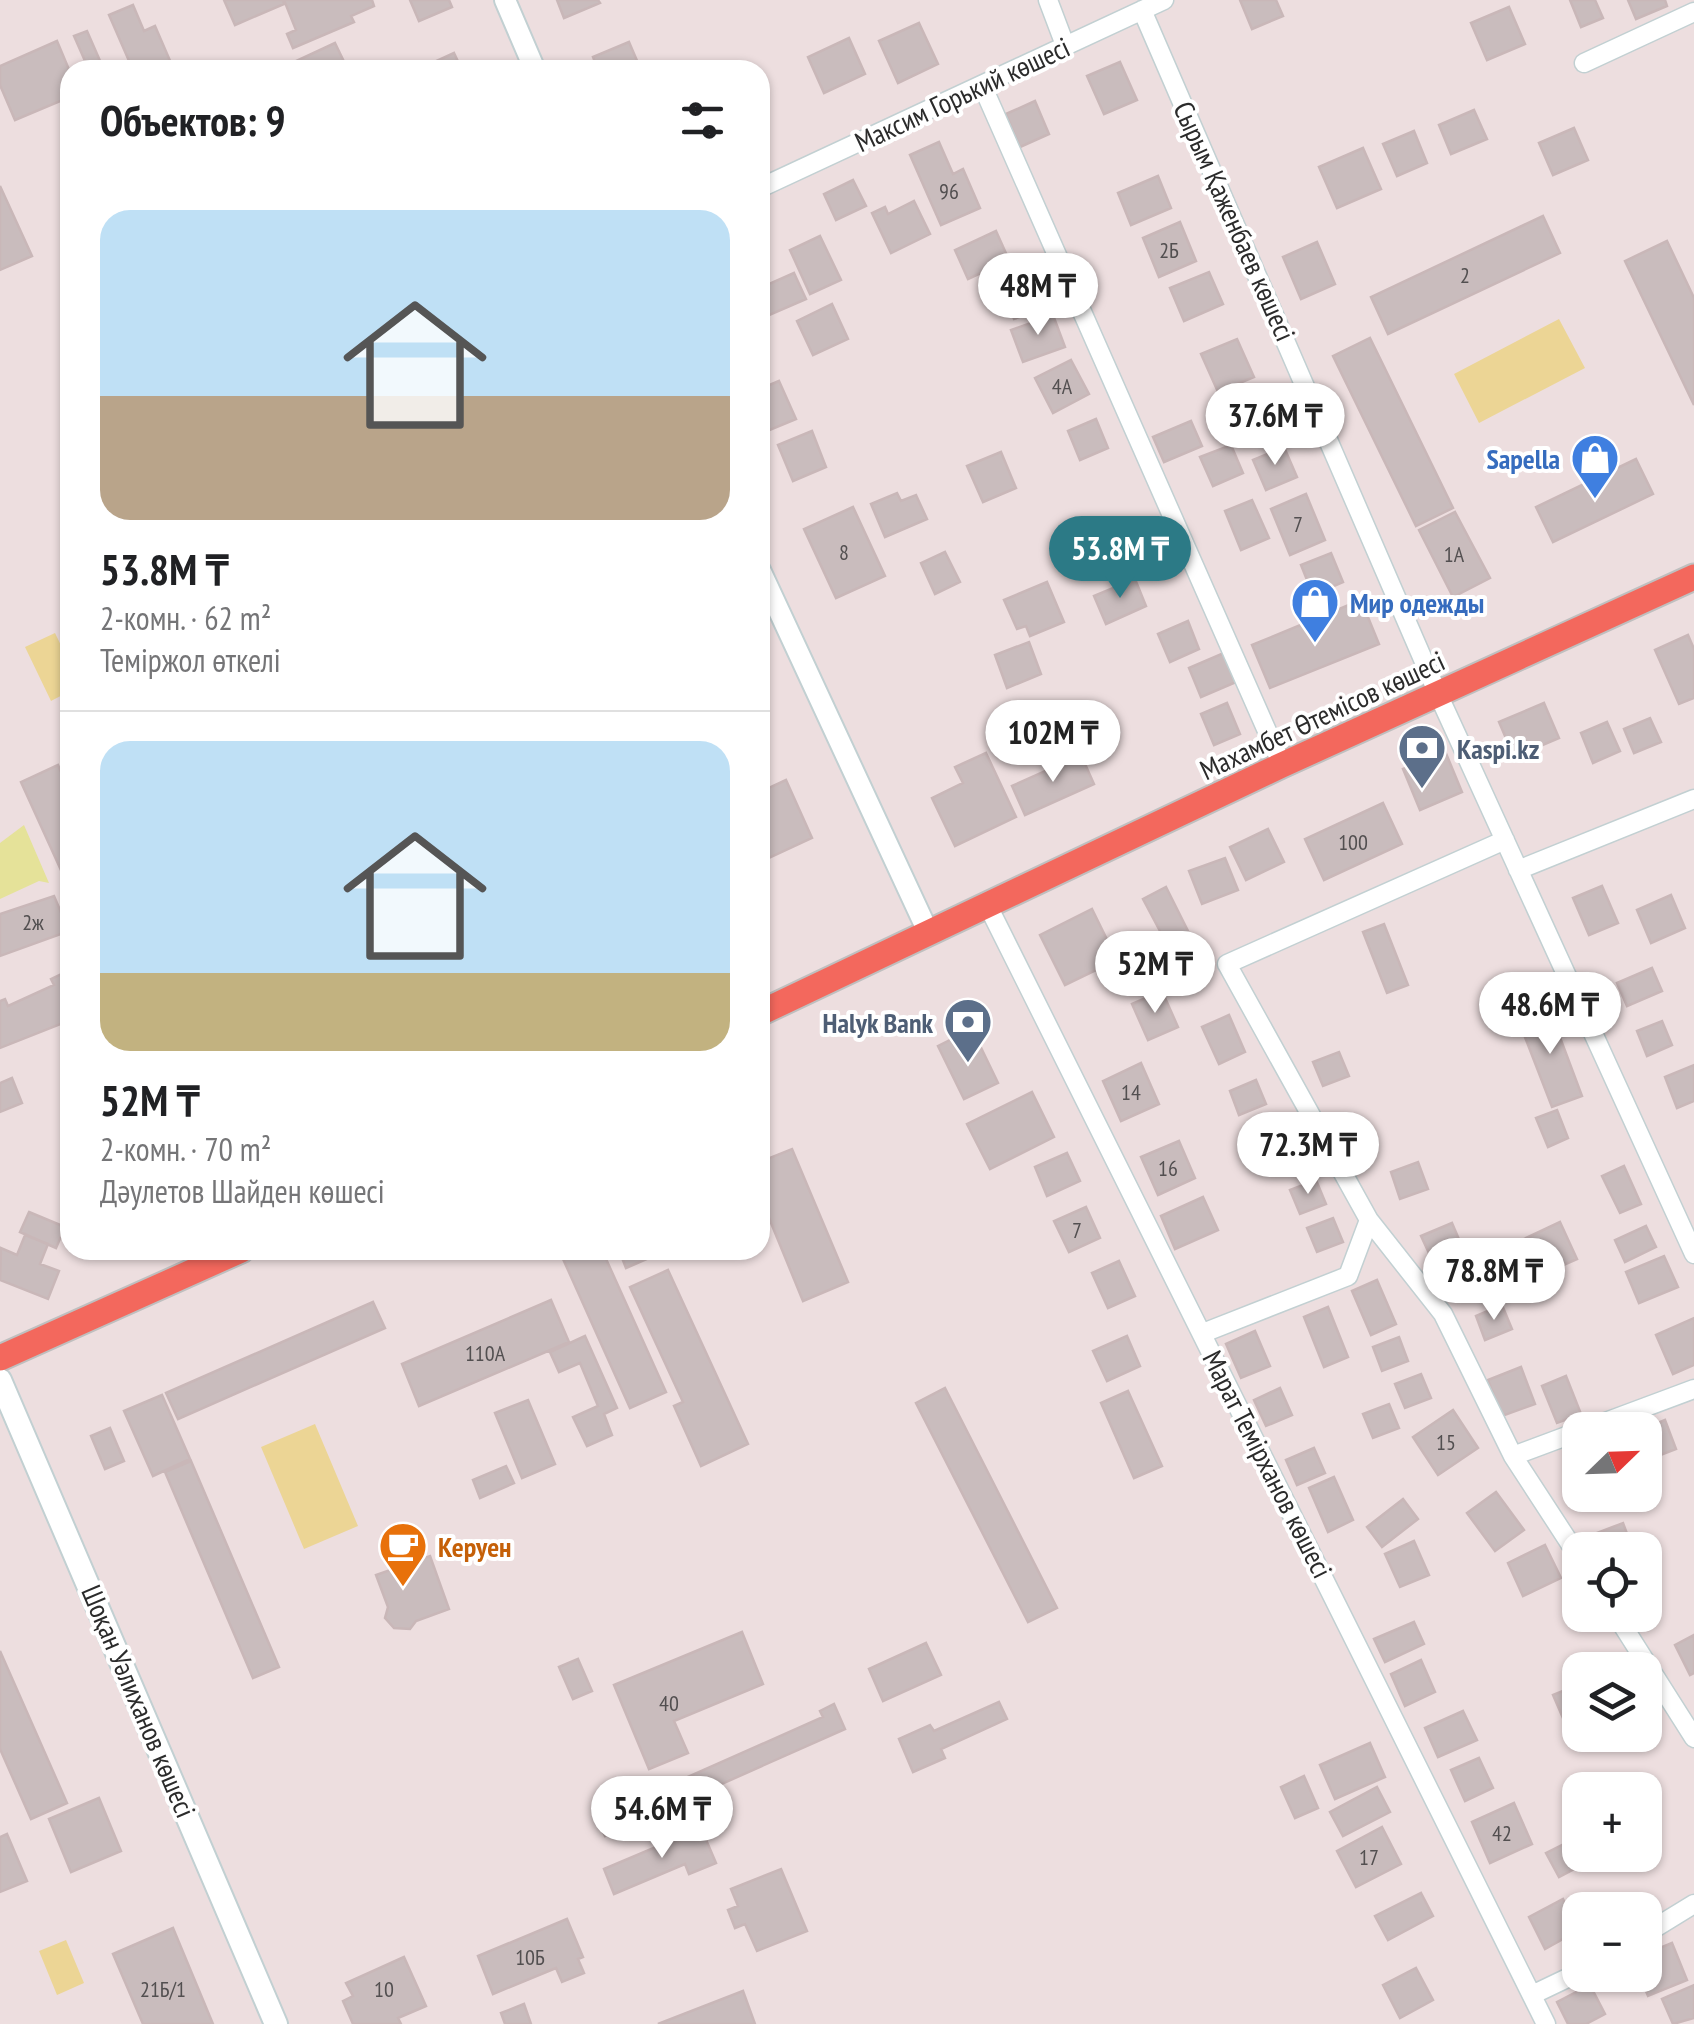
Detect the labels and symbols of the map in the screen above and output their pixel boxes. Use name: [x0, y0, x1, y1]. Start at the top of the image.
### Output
street label: Максим Горький көшесі: [849, 28, 1075, 160]
street label: Сырым Қаженбаев көшесі: [1166, 95, 1304, 347]
house number: 96: [939, 177, 959, 205]
house number: 2Б: [1159, 236, 1179, 264]
pin: 48M ₸: [968, 253, 1108, 338]
house number: 2: [1460, 261, 1470, 289]
house number: 4А: [1052, 372, 1073, 400]
pin: 37.6M ₸: [1183, 383, 1367, 468]
shop icon: Sapella: [1569, 432, 1621, 500]
place label: Sapella: [1486, 440, 1560, 477]
house number: 7: [1293, 510, 1303, 538]
pin: 53.8M ₸: [1028, 516, 1212, 601]
house number: 8: [839, 538, 849, 566]
house number: 1А: [1444, 540, 1465, 568]
shop icon: Мир одежды: [1289, 576, 1341, 644]
place label: Мир одежды: [1350, 584, 1484, 621]
street label: Махамбет Өтемісов көшесі: [1194, 642, 1450, 788]
pin: 102M ₸: [972, 700, 1134, 785]
bank icon: Kaspi.kz: [1396, 722, 1448, 790]
place label: Kaspi.kz: [1457, 730, 1539, 767]
house number: 100: [1338, 828, 1368, 856]
house number: 2ж: [22, 908, 44, 936]
pin: 52M ₸: [1085, 931, 1225, 1016]
pin: 48.6M ₸: [1458, 972, 1642, 1057]
bank icon: Halyk Bank: [942, 996, 994, 1064]
place label: Halyk Bank: [823, 1004, 933, 1041]
house number: 14: [1121, 1078, 1141, 1106]
pin: 72.3M ₸: [1216, 1112, 1400, 1197]
house number: 16: [1158, 1154, 1178, 1182]
house number: 7: [1072, 1216, 1082, 1244]
pin: 78.8M ₸: [1402, 1238, 1586, 1323]
house number: 110А: [465, 1339, 506, 1367]
street label: Марат Темірханов көшесі: [1195, 1344, 1341, 1584]
north arrow: [1562, 1412, 1662, 1512]
house number: 15: [1436, 1428, 1456, 1456]
cafe icon: Керуен: [377, 1520, 429, 1588]
place label: Керуен: [438, 1528, 512, 1565]
street label: Шоқан Уәлиханов көшесі: [73, 1579, 205, 1823]
house number: 40: [659, 1689, 679, 1717]
pin: 54.6M ₸: [570, 1776, 754, 1861]
house number: 42: [1492, 1819, 1512, 1847]
house number: 17: [1359, 1843, 1379, 1871]
house number: 10Б: [515, 1943, 545, 1971]
house number: 21Б/1: [140, 1975, 186, 2003]
house number: 10: [374, 1975, 394, 2003]

